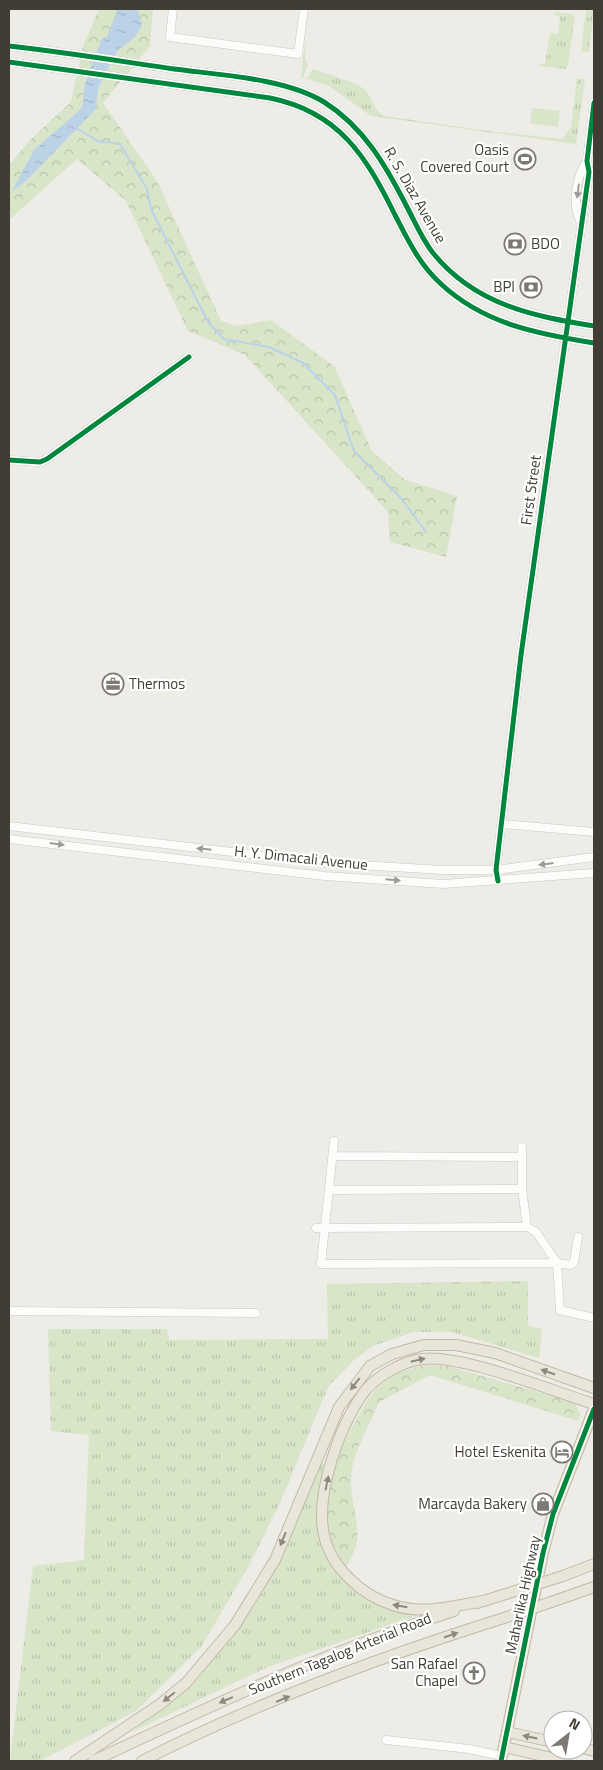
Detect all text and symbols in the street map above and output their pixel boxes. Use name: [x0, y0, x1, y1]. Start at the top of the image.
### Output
place label: Oasis Covered Court: [420, 138, 510, 178]
street label: R. S. Diaz Avenue: [378, 142, 452, 247]
sports icon: Oasis Covered Court: [513, 147, 537, 171]
one-way arrow: [574, 183, 582, 199]
bank icon: BDO: [503, 232, 527, 256]
place label: BDO: [531, 232, 560, 255]
place label: BPI: [493, 275, 515, 298]
bank icon: BPI: [519, 275, 543, 299]
street label: First Street: [514, 453, 547, 526]
office icon: Thermos: [101, 672, 125, 696]
place label: Thermos: [129, 672, 185, 695]
street label: H. Y. Dimacali Avenue: [233, 839, 369, 876]
one-way arrow: [49, 840, 65, 848]
one-way arrow: [195, 845, 211, 853]
one-way arrow: [538, 860, 554, 868]
one-way arrow: [385, 877, 401, 885]
one-way arrow: [410, 1356, 425, 1364]
one-way arrow: [541, 1368, 556, 1375]
one-way arrow: [350, 1377, 360, 1391]
place label: Hotel Eskenita: [455, 1440, 546, 1463]
hotel icon: Hotel Eskenita: [550, 1440, 574, 1464]
one-way arrow: [323, 1476, 331, 1491]
place label: Marcayda Bakery: [418, 1492, 527, 1515]
shop icon: Marcayda Bakery: [531, 1492, 555, 1516]
one-way arrow: [279, 1532, 287, 1546]
street label: Maharlika Highway: [499, 1533, 546, 1656]
one-way arrow: [392, 1602, 408, 1610]
street label: Southern Tagalog Arterial Road: [245, 1606, 435, 1701]
one-way arrow: [444, 1631, 459, 1639]
place label: San Rafael Chapel: [391, 1652, 458, 1692]
church icon: San Rafael Chapel: [462, 1661, 486, 1685]
one-way arrow: [162, 1692, 175, 1702]
one-way arrow: [275, 1694, 290, 1702]
one-way arrow: [219, 1697, 233, 1705]
north arrow: [543, 1710, 593, 1760]
text: N: [565, 1712, 585, 1735]
one-way arrow: [522, 1732, 538, 1740]

